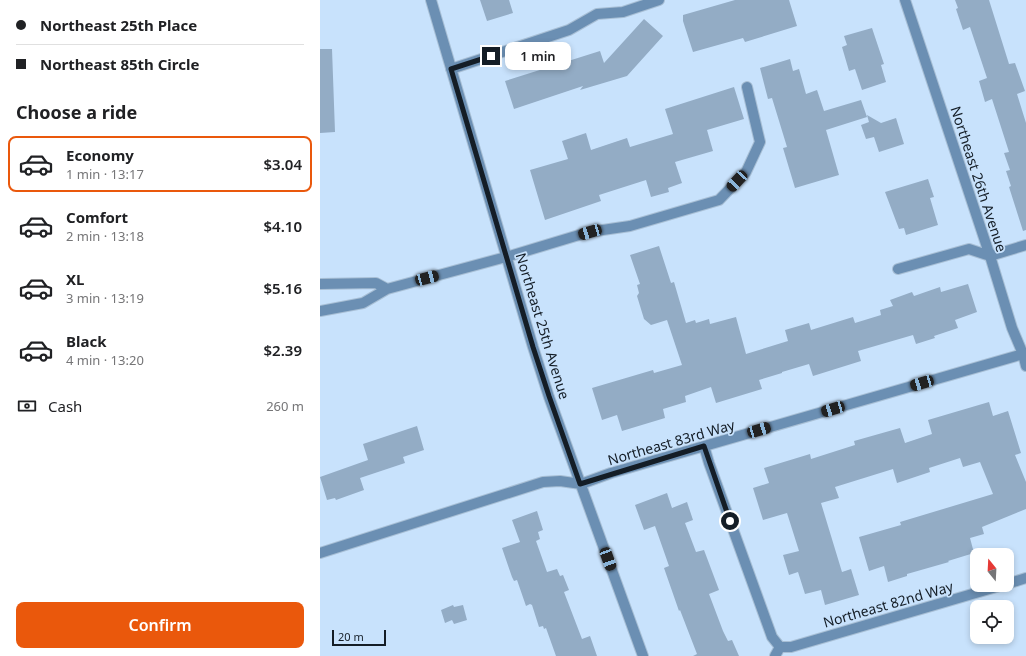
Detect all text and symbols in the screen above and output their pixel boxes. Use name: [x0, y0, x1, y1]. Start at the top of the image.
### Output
text: Northeast 25th Place: [40, 15, 197, 35]
callout: 1 min: [505, 42, 571, 70]
route end: [482, 47, 500, 65]
text: 1 min: [520, 47, 556, 65]
text: Northeast 85th Circle: [40, 54, 199, 74]
text: Choose a ride: [16, 100, 137, 124]
street label: Northeast 26th Avenue: [946, 104, 1012, 254]
text: Economy: [66, 145, 134, 165]
icon: car: [18, 146, 54, 182]
text: $3.04: [264, 154, 302, 174]
text: 1 min · 13:17: [66, 165, 144, 183]
car: [724, 168, 750, 194]
text: Comfort: [66, 207, 128, 227]
icon: car: [18, 208, 54, 244]
text: $4.10: [264, 216, 302, 236]
car: [577, 223, 603, 241]
text: 2 min · 13:18: [66, 227, 144, 245]
street label: Northeast 25th Avenue: [512, 250, 574, 402]
text: XL: [66, 269, 84, 289]
car: [414, 269, 440, 287]
icon: car: [18, 270, 54, 306]
text: $5.16: [264, 278, 302, 298]
text: 3 min · 13:19: [66, 289, 144, 307]
text: Black: [66, 331, 106, 351]
icon: car: [18, 332, 54, 368]
text: $2.39: [264, 340, 302, 360]
text: 4 min · 13:20: [66, 351, 144, 369]
car: [909, 374, 935, 392]
icon: cash: [16, 395, 38, 417]
text: Cash: [48, 396, 82, 416]
text: 260 m: [266, 397, 304, 415]
car: [820, 400, 846, 418]
street label: Northeast 83rd Way: [605, 415, 738, 469]
car: [746, 421, 772, 439]
route start: [721, 512, 739, 530]
car: [598, 546, 618, 572]
north arrow: [970, 548, 1014, 592]
map controls: [970, 548, 1014, 644]
street label: Northeast 82nd Way: [821, 576, 956, 632]
button: locate: [970, 600, 1014, 644]
button: Confirm: [16, 602, 304, 648]
scale bar: [332, 628, 386, 647]
text: 20 m: [338, 629, 364, 644]

